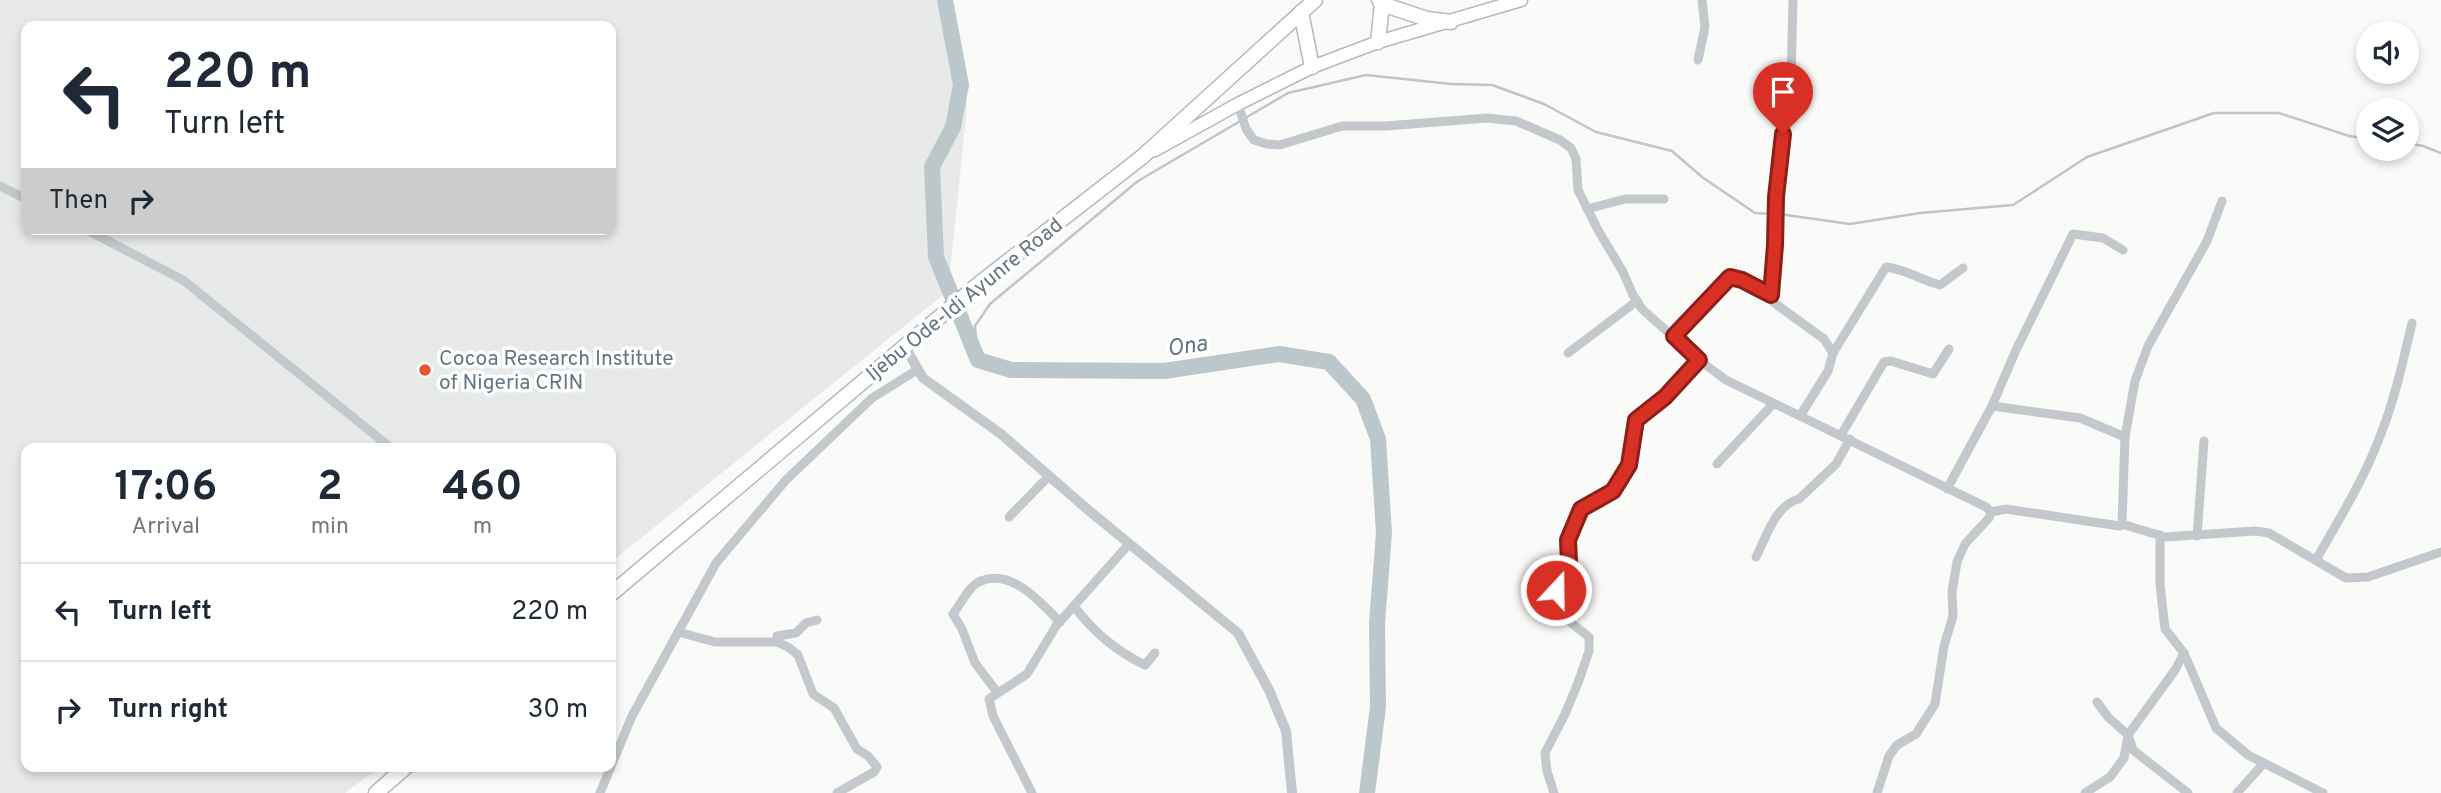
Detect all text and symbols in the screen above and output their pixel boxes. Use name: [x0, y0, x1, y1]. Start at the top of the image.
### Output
map controls: [2356, 21, 2419, 161]
button: sound: [2356, 21, 2419, 84]
text: 220 m: [164, 44, 311, 106]
icon: left: [49, 49, 140, 140]
pin: [1753, 62, 1813, 134]
icon: arrive: [1764, 73, 1802, 111]
button: layers: [2356, 98, 2419, 161]
text: Turn left: [164, 105, 285, 145]
icon: right: [122, 182, 160, 220]
text: Then: [49, 185, 108, 218]
street label: Ijebu Ode-Idi Ayunre Road: [861, 212, 1069, 388]
water label: Ona: [1165, 330, 1209, 365]
place label: Cocoa Research Institute of Nigeria CRIN: [439, 346, 674, 397]
marker: Cocoa Research Institute of Nigeria CRIN: [417, 362, 433, 378]
text: 17:06: [114, 462, 217, 515]
text: 2: [317, 462, 343, 515]
text: 460: [442, 462, 523, 515]
text: Arrival: [132, 513, 200, 542]
text: min: [311, 513, 349, 542]
text: m: [473, 513, 492, 542]
position arrow: [1519, 553, 1593, 627]
icon: left: [49, 593, 87, 631]
text: Turn left: [108, 596, 212, 629]
text: 220 m: [511, 596, 588, 629]
icon: right: [49, 691, 87, 729]
text: Turn right: [108, 694, 228, 727]
text: 30 m: [528, 694, 588, 727]

